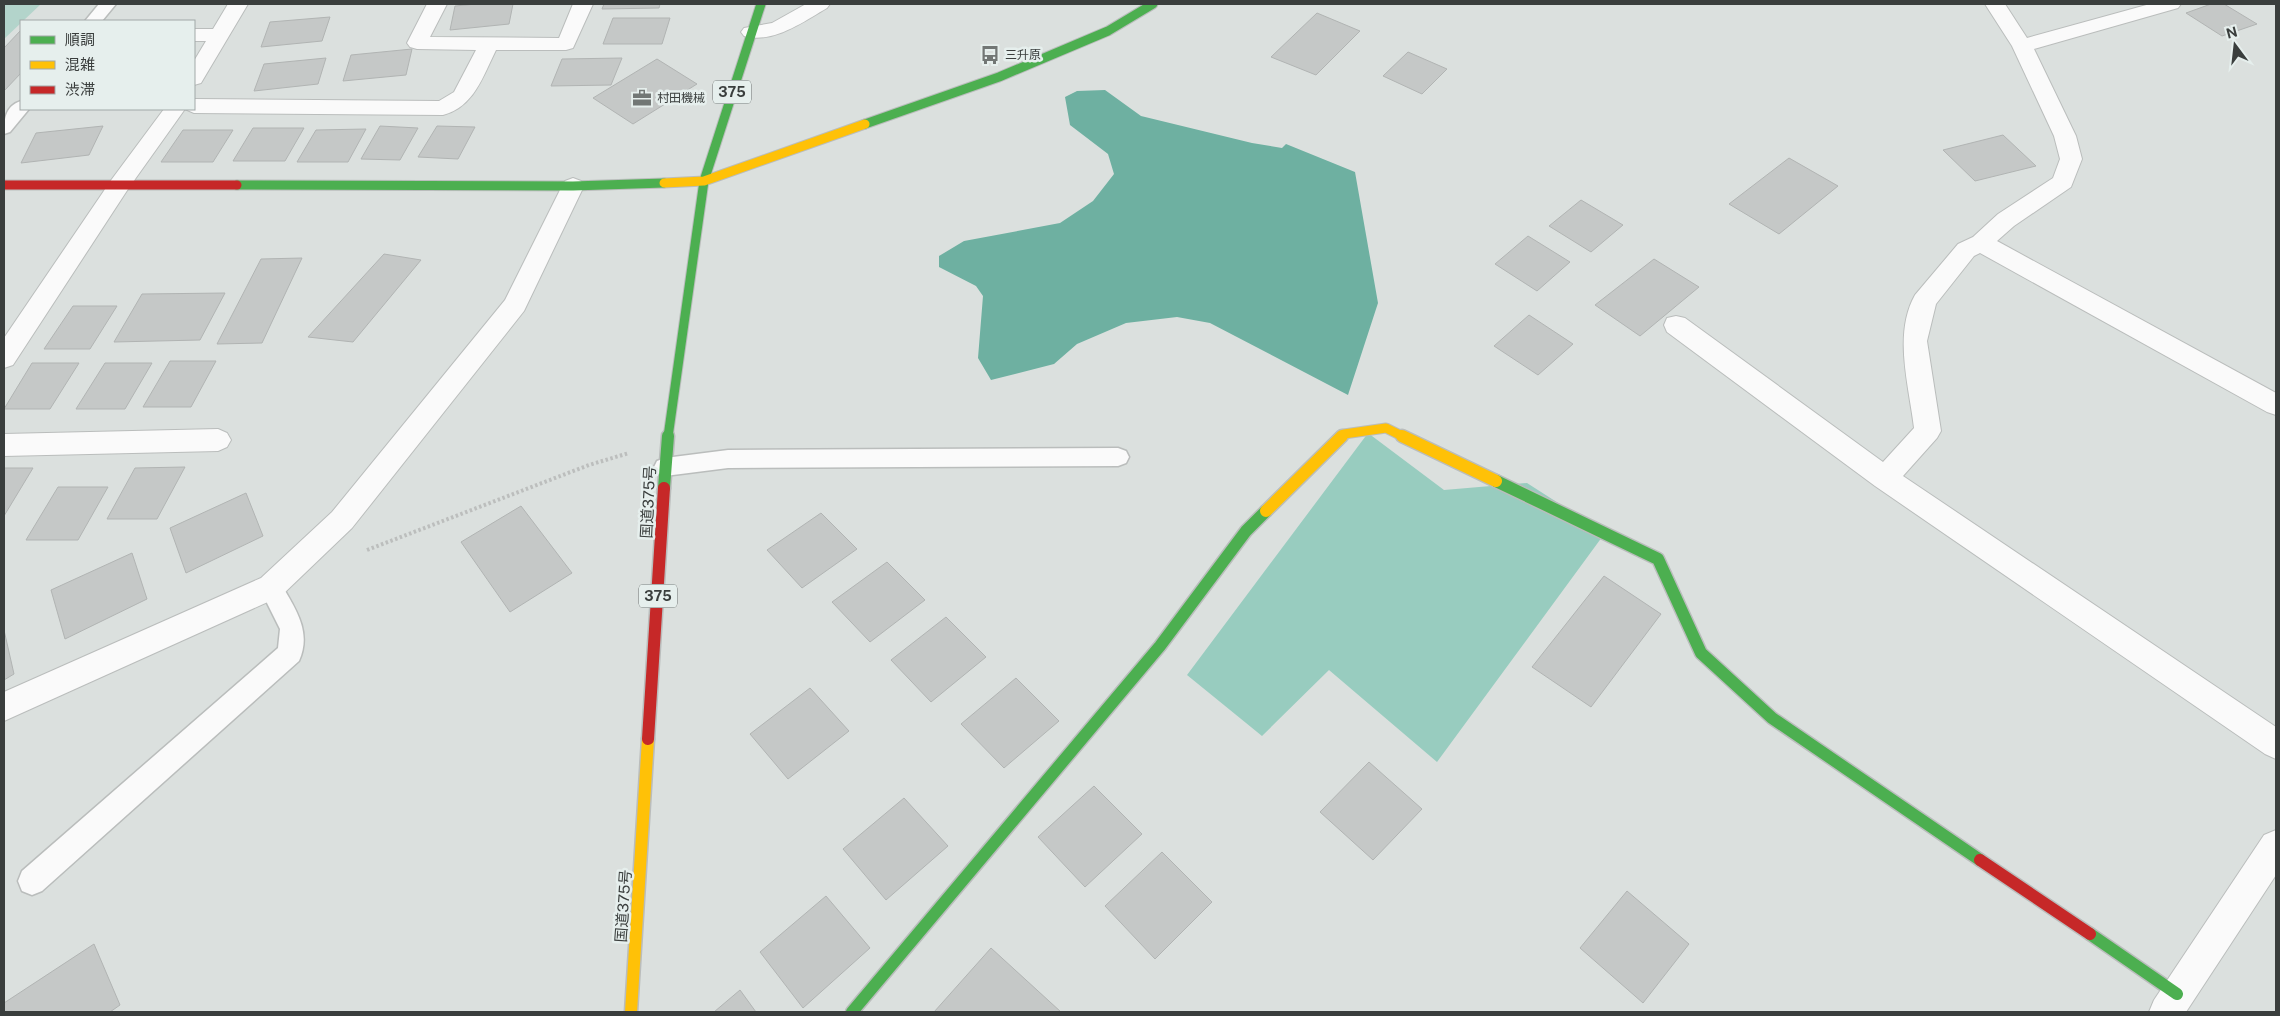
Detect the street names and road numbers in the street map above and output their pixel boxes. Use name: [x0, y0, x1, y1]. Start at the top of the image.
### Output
road number: 375: [713, 80, 751, 104]
street label: 国道375号: [638, 465, 658, 539]
road number: 375: [639, 584, 677, 608]
street label: 国道375号: [612, 869, 634, 943]

